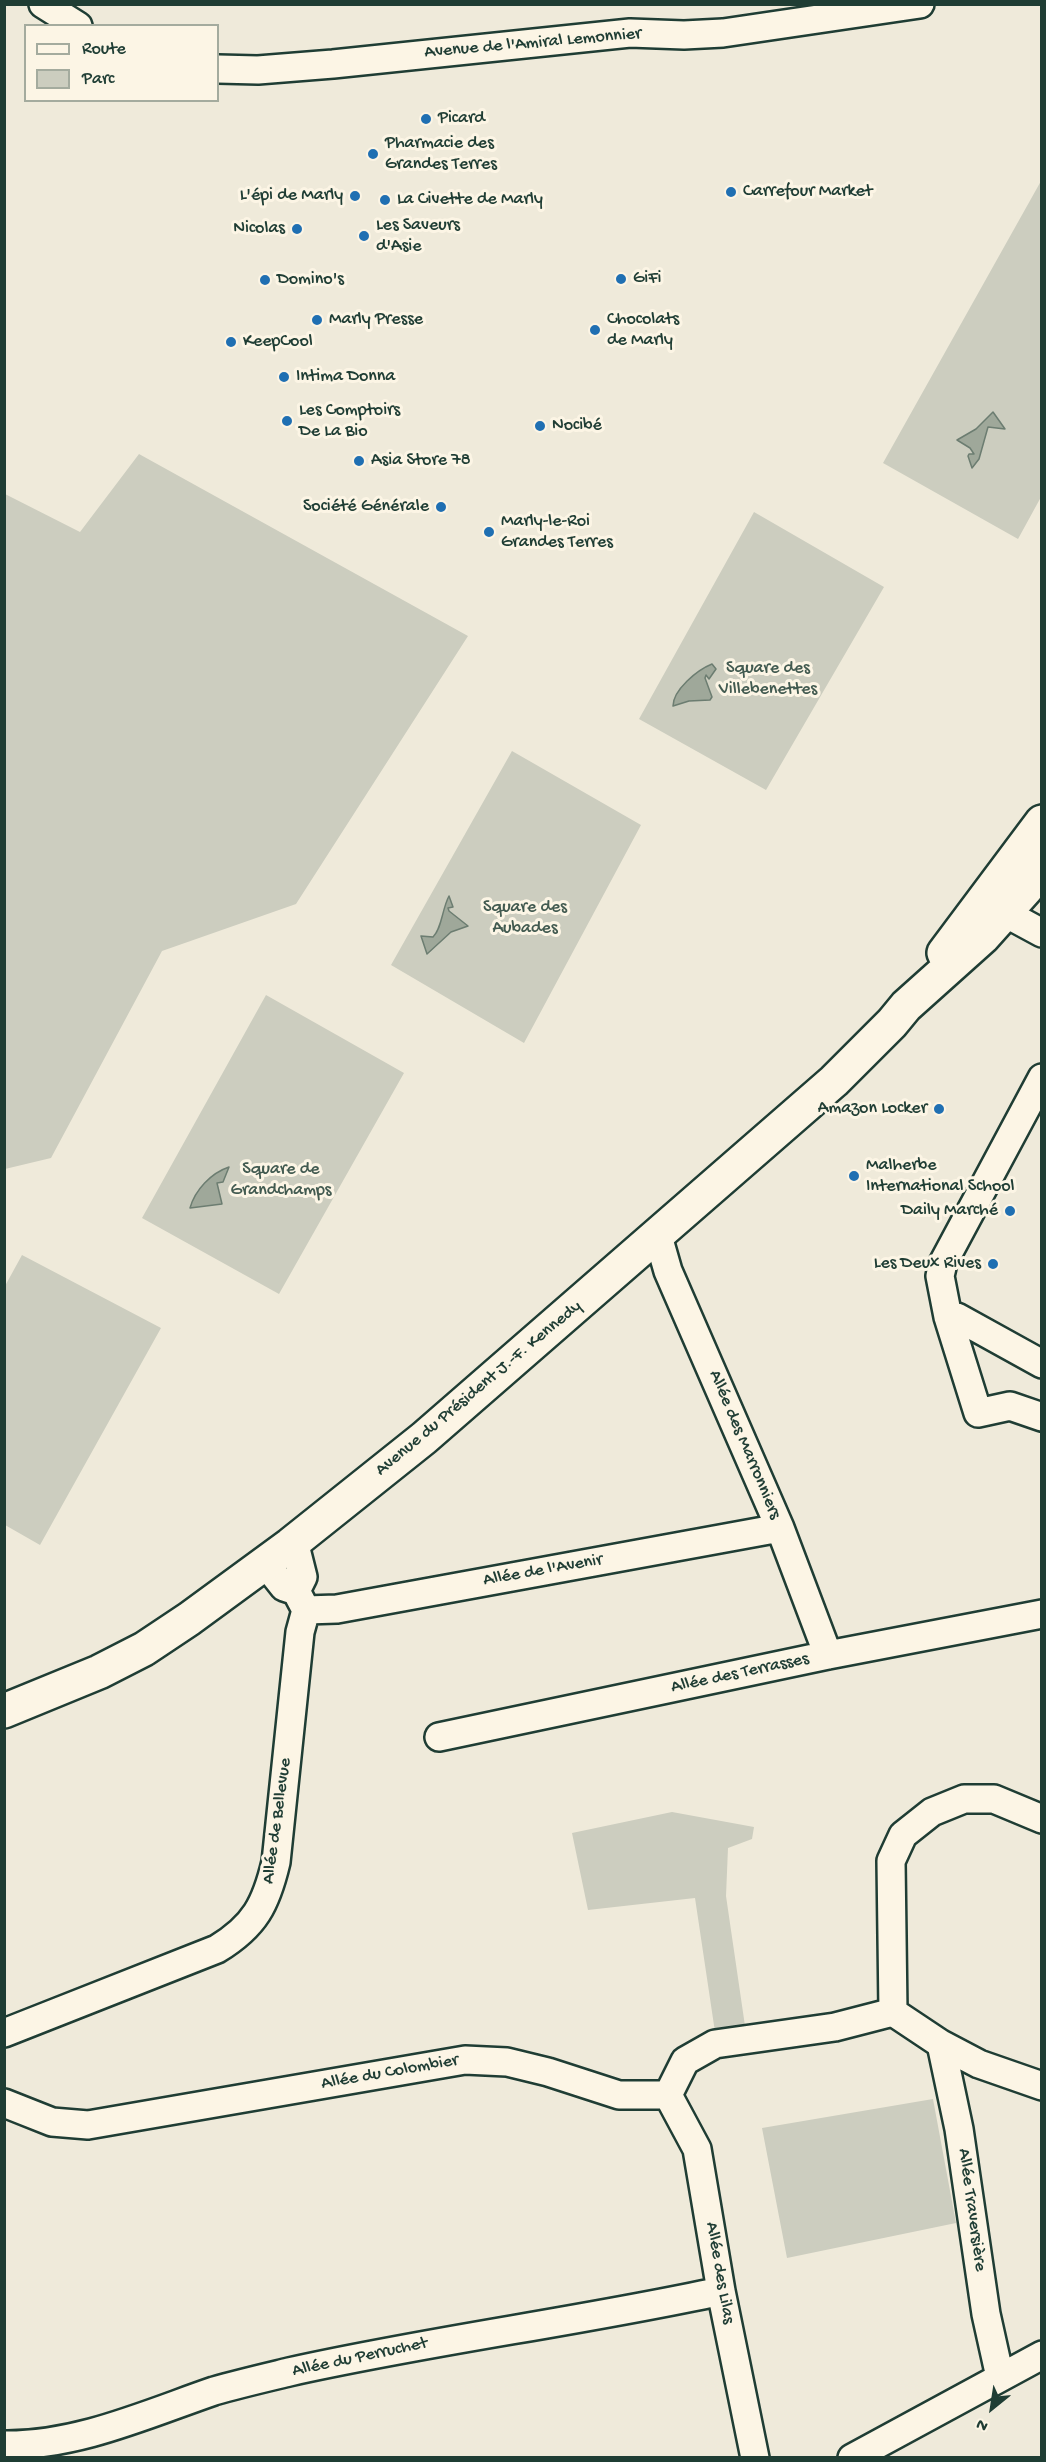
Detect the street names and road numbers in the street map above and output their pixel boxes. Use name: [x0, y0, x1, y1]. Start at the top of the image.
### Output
street label: Avenue de l'Amiral Lemonnier: [424, 24, 642, 64]
street label: Avenue du Président J.-F. Kennedy: [371, 1296, 587, 1482]
street label: Allée des Marronniers: [703, 1367, 785, 1523]
street label: Allée de l'Avenir: [482, 1550, 604, 1592]
street label: Allée des Terrasses: [669, 1649, 811, 1699]
street label: Allée de Bellevue: [258, 1757, 298, 1885]
street label: Allée du Colombier: [320, 2050, 460, 2096]
street label: Allée Traversière: [952, 2147, 990, 2273]
street label: Allée des Lilas: [699, 2220, 739, 2326]
street label: Allée du Perruchet: [291, 2333, 429, 2383]

